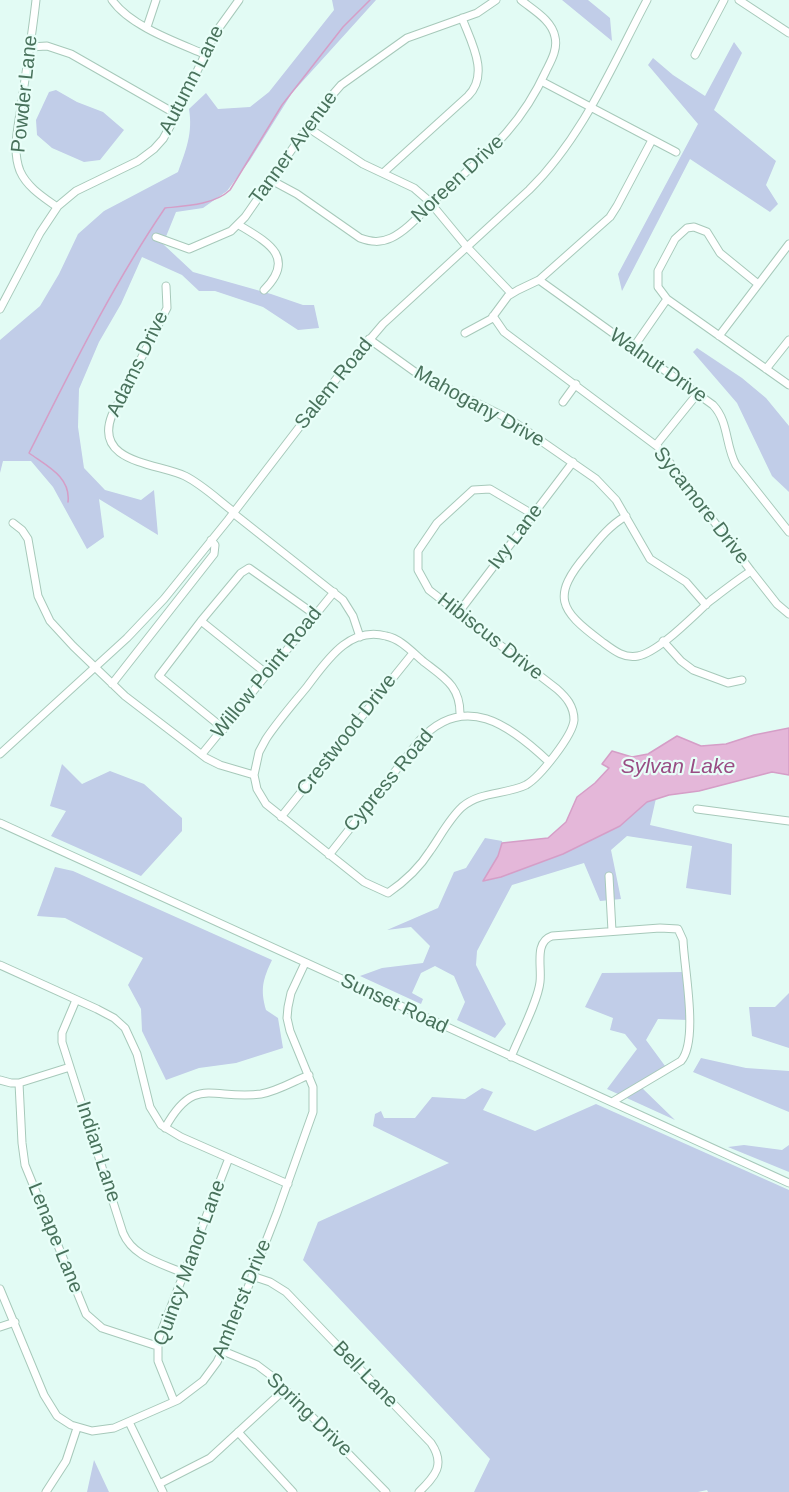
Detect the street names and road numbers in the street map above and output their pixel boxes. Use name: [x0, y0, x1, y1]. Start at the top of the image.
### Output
street label: Autumn Lane: [154, 22, 230, 138]
street label: Powder Lane: [7, 34, 43, 154]
street label: Tanner Avenue: [245, 87, 343, 209]
street label: Noreen Drive: [407, 130, 509, 228]
street label: Adams Drive: [102, 307, 174, 421]
street label: Walnut Drive: [605, 324, 711, 408]
street label: Salem Road: [290, 334, 378, 434]
street label: Mahogany Drive: [409, 361, 549, 453]
street label: Sycamore Drive: [648, 443, 754, 569]
street label: Ivy Lane: [484, 500, 548, 574]
street label: Hibiscus Drive: [432, 588, 548, 686]
street label: Willow Point Road: [207, 602, 327, 744]
street label: Crestwood Drive: [292, 669, 402, 801]
street label: Cypress Road: [339, 725, 439, 837]
street label: Sunset Road: [337, 969, 451, 1039]
street label: Indian Lane: [70, 1099, 126, 1205]
street label: Quincy Manor Lane: [149, 1177, 231, 1349]
street label: Lenape Lane: [22, 1179, 88, 1297]
street label: Amherst Drive: [207, 1236, 277, 1362]
street label: Bell Lane: [327, 1337, 403, 1413]
street label: Spring Drive: [261, 1368, 357, 1462]

